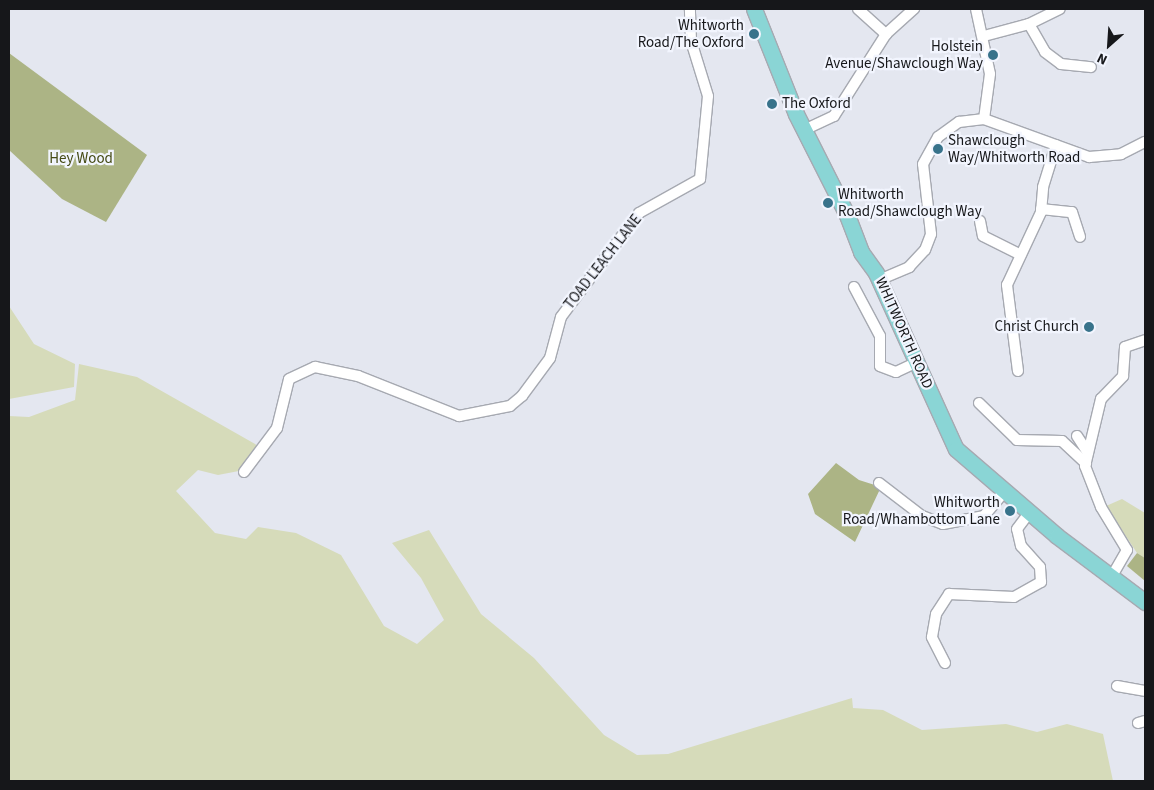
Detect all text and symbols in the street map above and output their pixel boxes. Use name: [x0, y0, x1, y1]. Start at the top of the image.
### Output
place label: Whitworth Road/The Oxford: [638, 16, 744, 51]
north arrow: [1084, 20, 1134, 70]
marker: Whitworth Road/The Oxford: [748, 28, 760, 40]
place label: Holstein Avenue/Shawclough Way: [825, 37, 983, 72]
text: N: [1094, 47, 1111, 70]
marker: Holstein Avenue/Shawclough Way: [987, 49, 999, 61]
place label: The Oxford: [782, 95, 851, 113]
marker: The Oxford: [766, 98, 778, 110]
place label: Shawclough Way/Whitworth Road: [948, 131, 1080, 166]
marker: Shawclough Way/Whitworth Road: [932, 143, 944, 155]
park label: Hey Wood: [49, 150, 113, 168]
place label: Whitworth Road/Shawclough Way: [838, 185, 982, 220]
marker: Whitworth Road/Shawclough Way: [822, 197, 834, 209]
street label: TOAD LEACH LANE: [560, 211, 646, 313]
street label: WHITWORTH ROAD: [871, 274, 937, 392]
place label: Christ Church: [994, 318, 1079, 336]
marker: Christ Church: [1083, 321, 1095, 333]
place label: Whitworth Road/Whambottom Lane: [843, 493, 1000, 528]
marker: Whitworth Road/Whambottom Lane: [1004, 505, 1016, 517]

